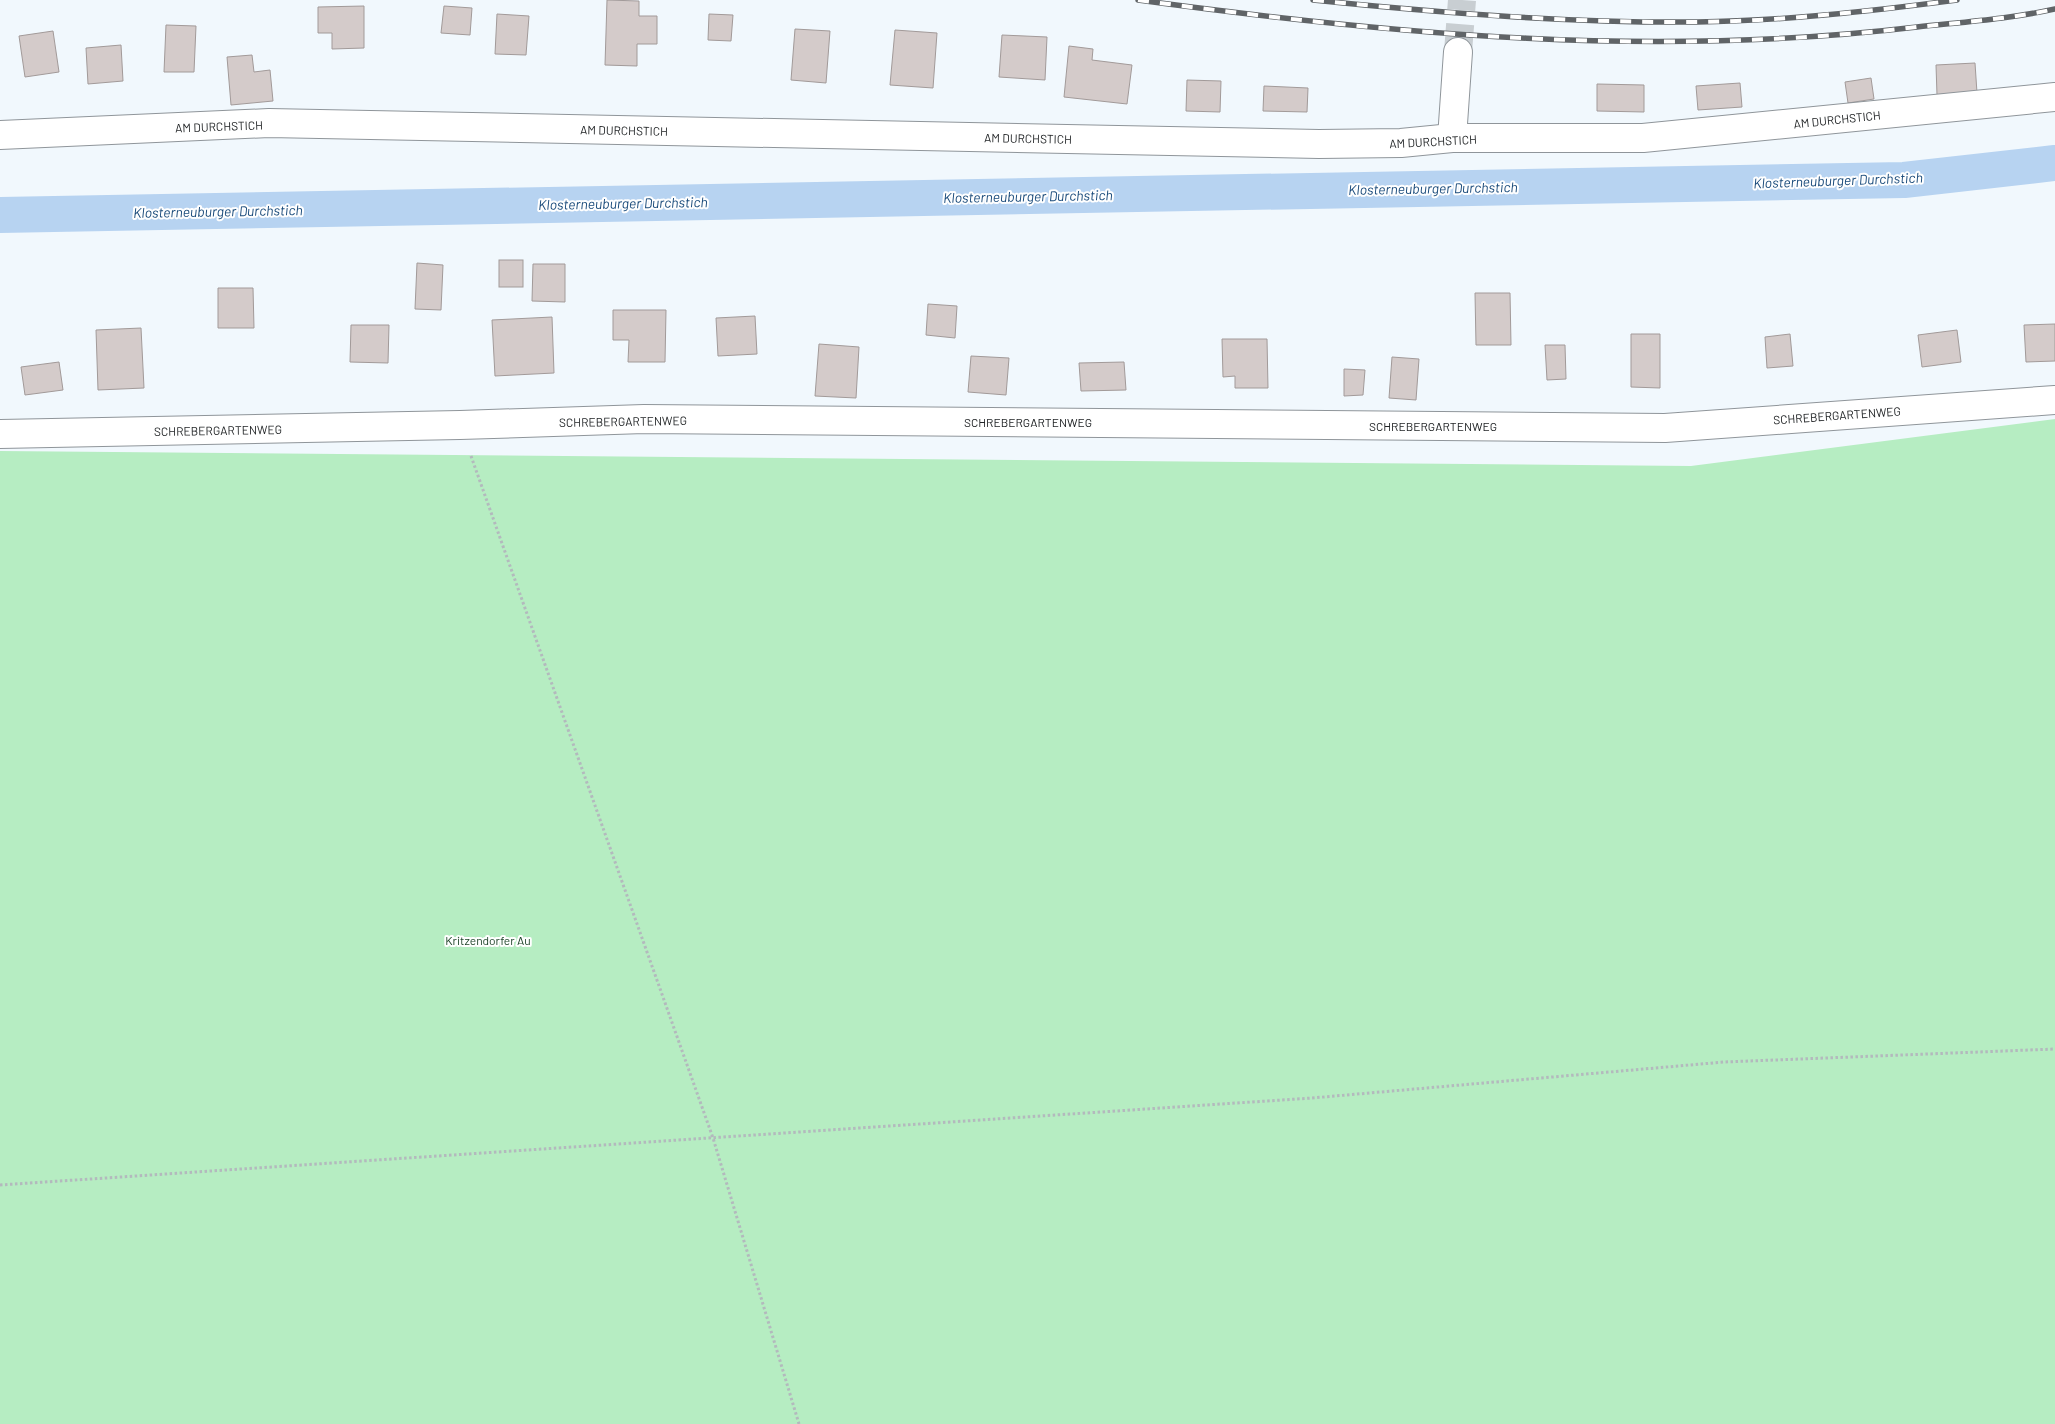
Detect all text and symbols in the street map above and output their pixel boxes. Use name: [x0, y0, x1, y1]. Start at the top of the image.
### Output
street label: AM DURCHSTICH: [1793, 107, 1881, 131]
street label: AM DURCHSTICH: [175, 117, 263, 135]
street label: AM DURCHSTICH: [580, 122, 668, 138]
street label: AM DURCHSTICH: [984, 130, 1072, 146]
street label: AM DURCHSTICH: [1389, 132, 1477, 150]
water label: Klosterneuburger Durchstich: [1753, 169, 1923, 191]
water label: Klosterneuburger Durchstich: [1348, 178, 1518, 198]
water label: Klosterneuburger Durchstich: [943, 186, 1113, 206]
water label: Klosterneuburger Durchstich: [538, 193, 708, 213]
water label: Klosterneuburger Durchstich: [133, 201, 303, 221]
street label: SCHREBERGARTENWEG: [1773, 404, 1901, 426]
street label: SCHREBERGARTENWEG: [559, 413, 687, 429]
street label: SCHREBERGARTENWEG: [964, 415, 1092, 429]
street label: SCHREBERGARTENWEG: [1369, 419, 1497, 433]
street label: SCHREBERGARTENWEG: [154, 422, 282, 438]
park label: Kritzendorfer Au: [445, 933, 531, 947]

